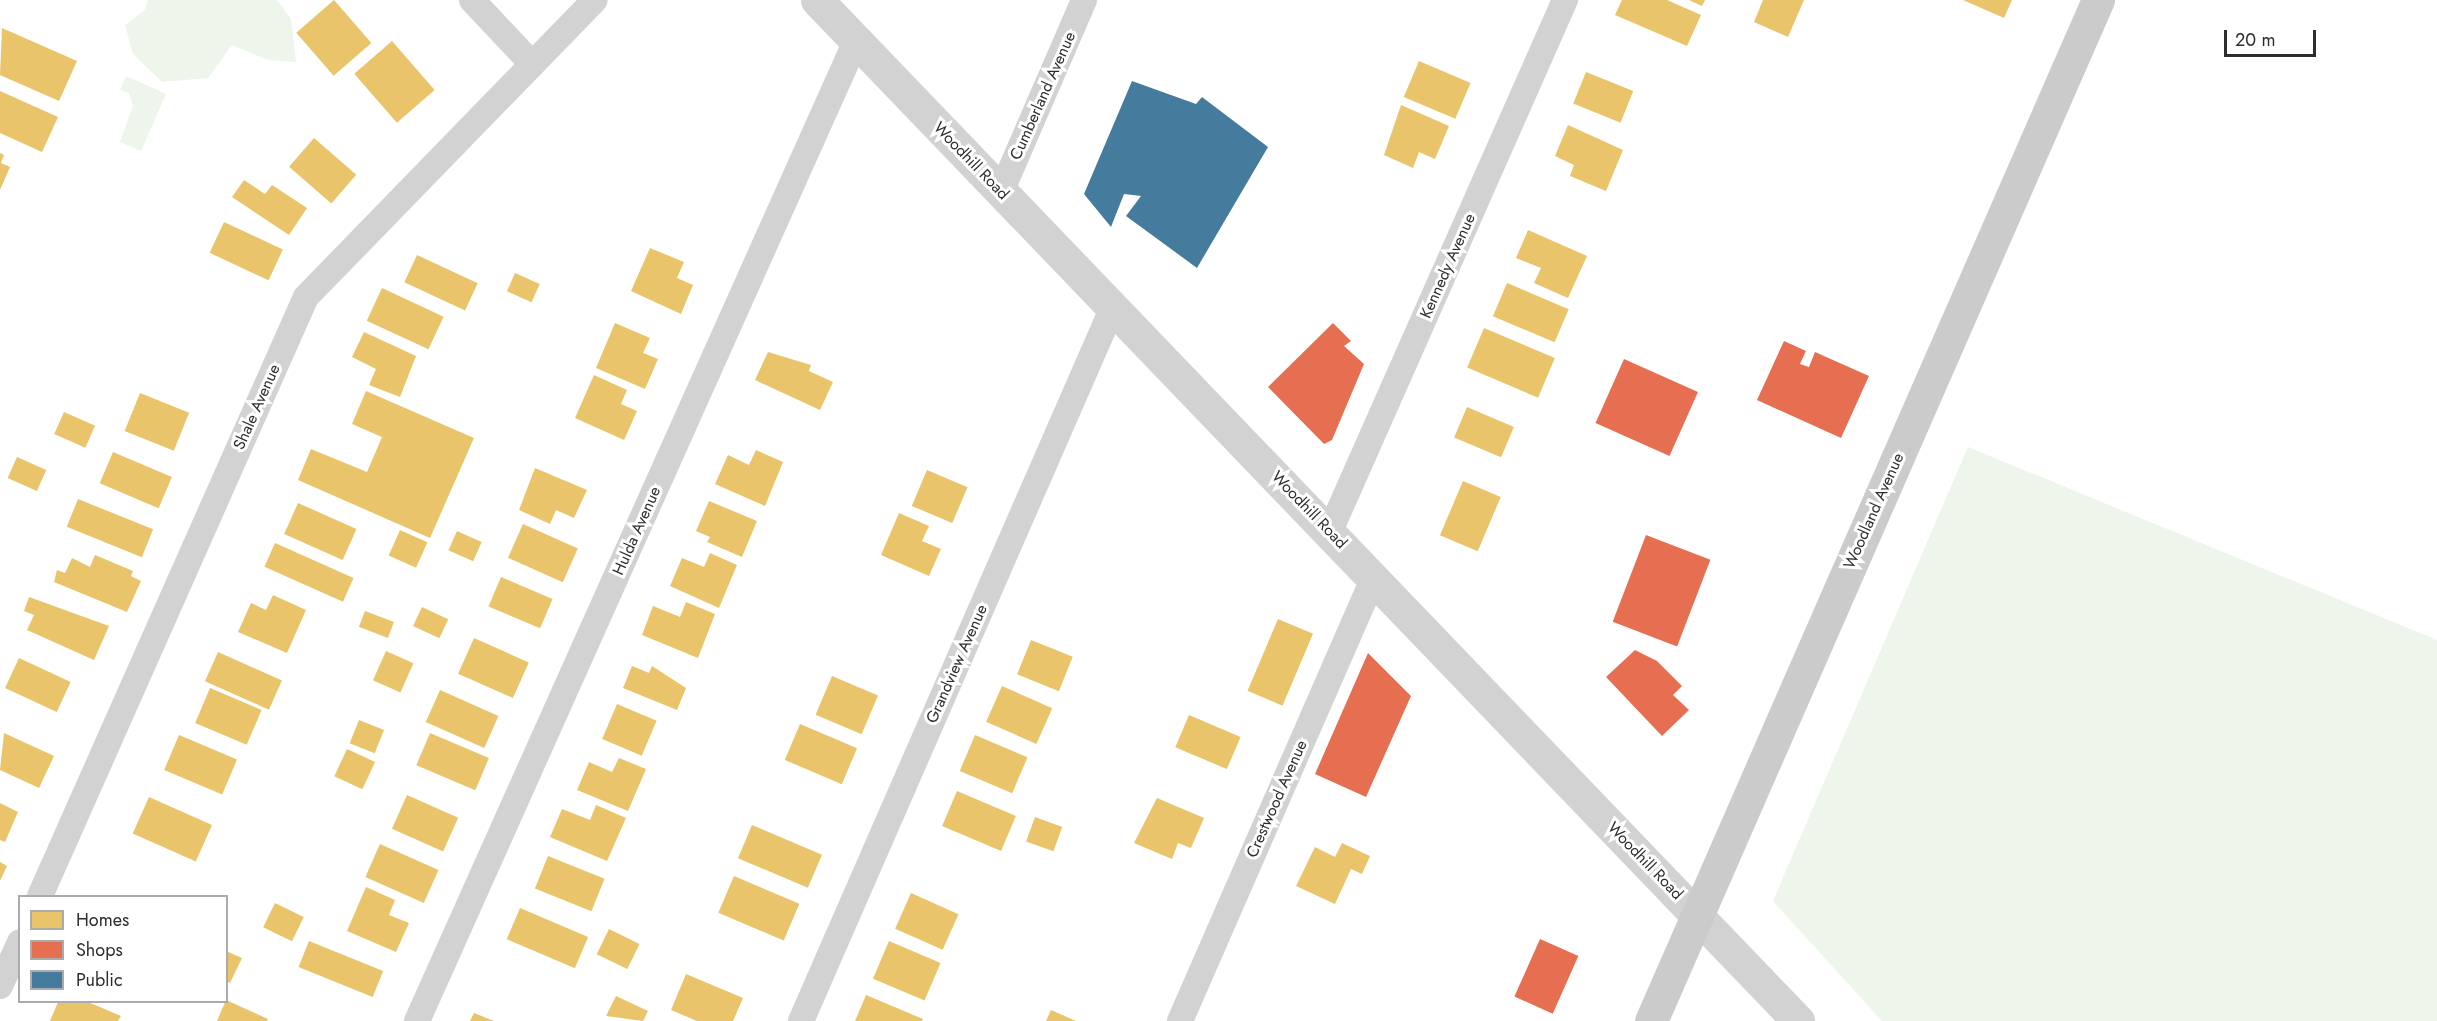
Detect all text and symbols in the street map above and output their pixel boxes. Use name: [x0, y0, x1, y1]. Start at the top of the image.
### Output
scale bar: [2227, 18, 2318, 56]
text: 20 m: [2235, 27, 2275, 53]
street label: Cumberland Avenue: [1006, 29, 1080, 163]
street label: Woodhill Road: [929, 118, 1013, 204]
street label: Kennedy Avenue: [1416, 211, 1480, 321]
street label: Shale Avenue: [230, 361, 284, 453]
street label: Woodland Avenue: [1840, 450, 1908, 572]
street label: Woodhill Road: [1267, 467, 1351, 553]
street label: Hulda Avenue: [609, 484, 665, 578]
street label: Grandview Avenue: [922, 602, 992, 726]
street label: Crestwood Avenue: [1242, 737, 1312, 861]
street label: Woodhill Road: [1603, 818, 1687, 904]
legend: [18, 895, 228, 1003]
text: Homes: [76, 907, 129, 933]
text: Shops: [76, 937, 123, 963]
text: Public: [76, 967, 123, 993]

